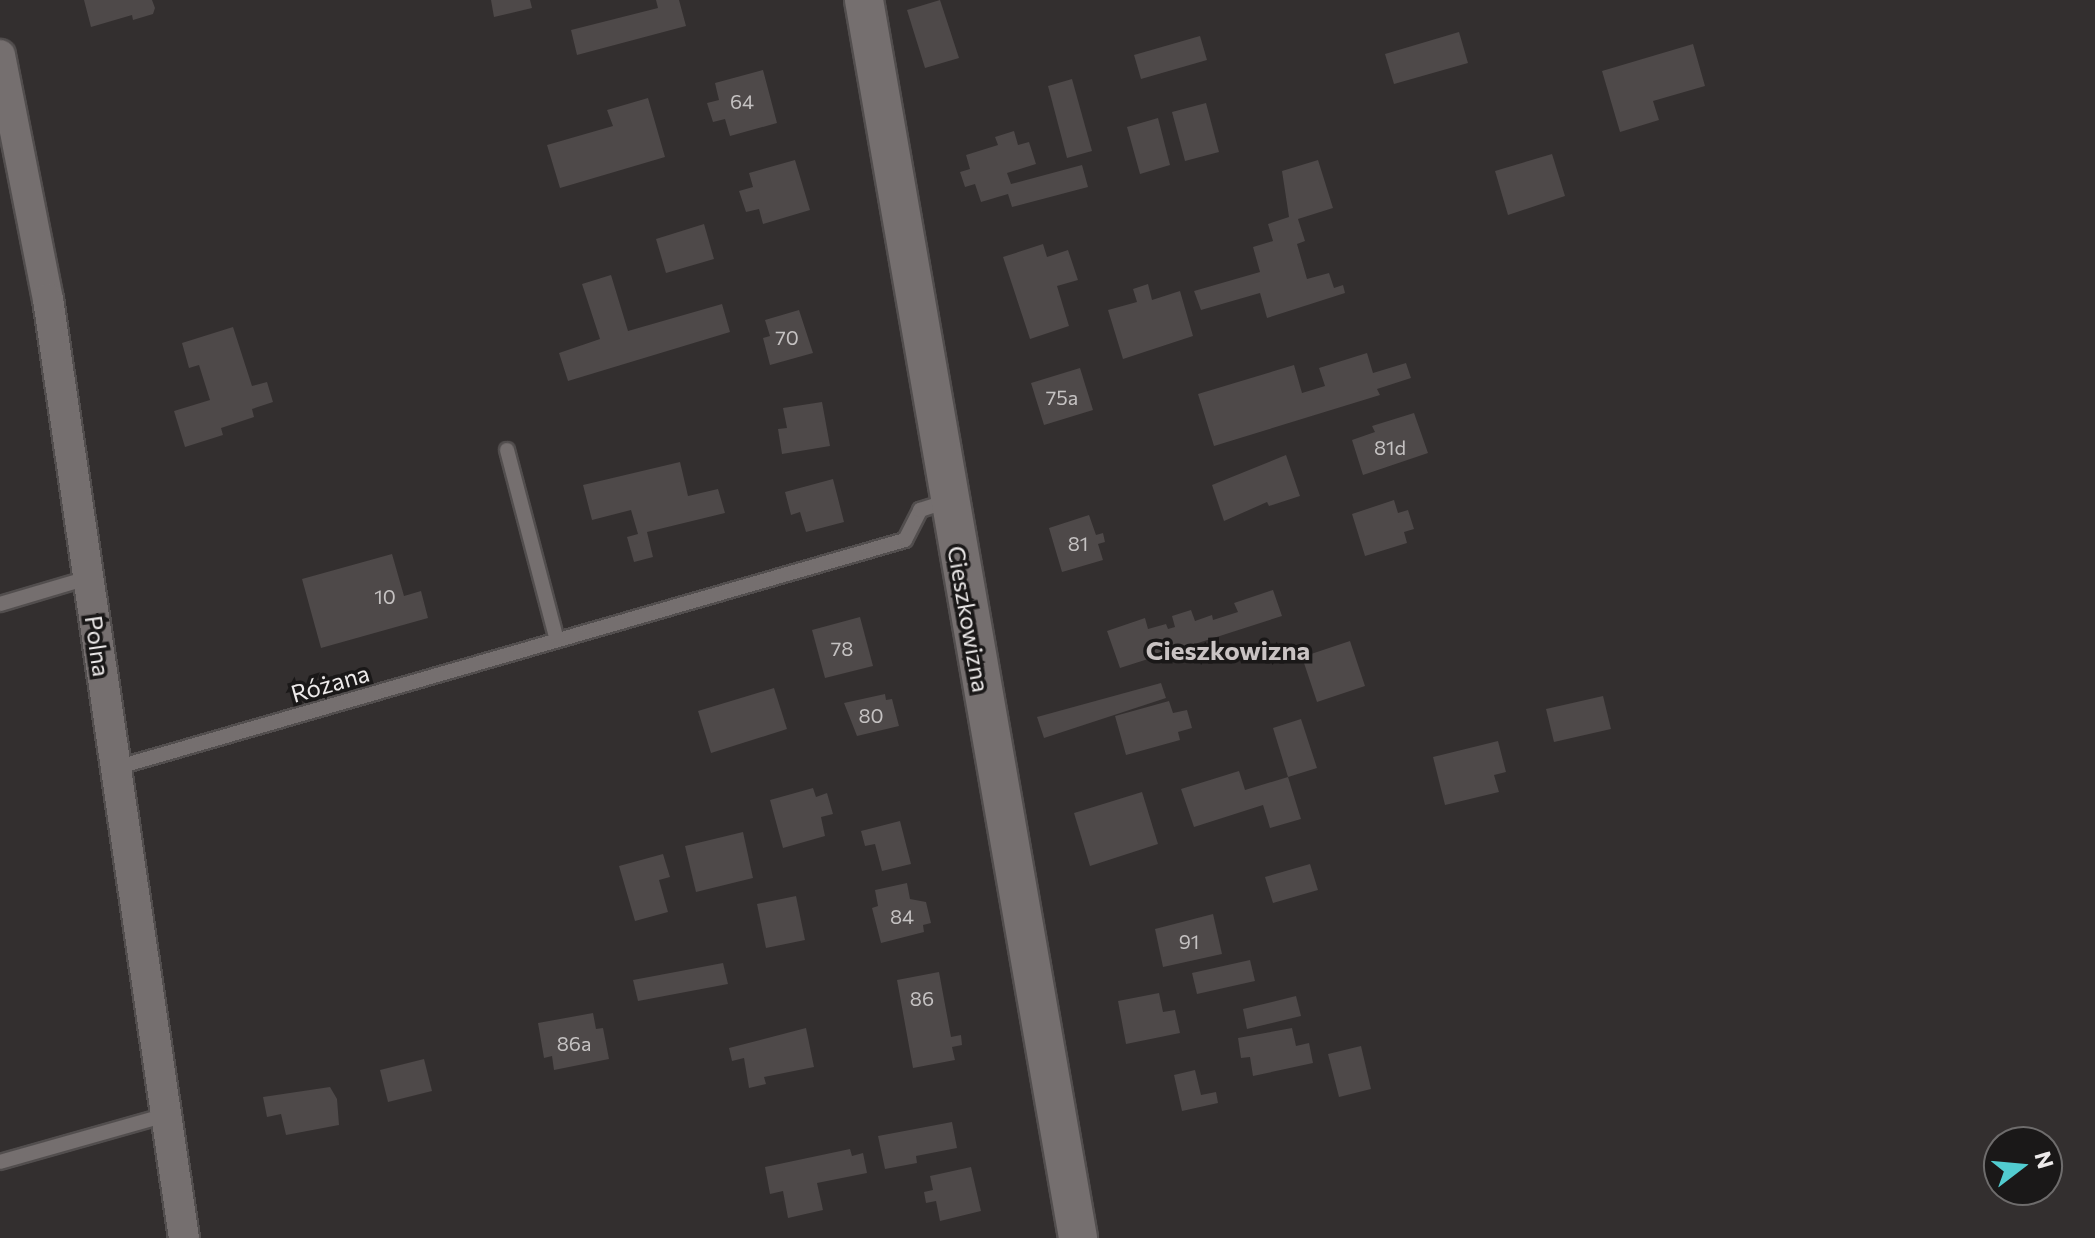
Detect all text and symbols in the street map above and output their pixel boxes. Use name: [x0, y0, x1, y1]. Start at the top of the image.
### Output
house number: 64: [730, 89, 754, 113]
house number: 70: [775, 325, 799, 349]
house number: 75a: [1046, 385, 1078, 409]
house number: 81d: [1374, 435, 1406, 459]
house number: 81: [1068, 531, 1088, 555]
street label: Cieszkowizna: [942, 544, 996, 694]
house number: 10: [374, 584, 396, 608]
street label: Polna: [79, 614, 117, 678]
district label: Cieszkowizna: [1146, 634, 1310, 666]
house number: 78: [831, 636, 853, 660]
street label: Różana: [287, 658, 373, 708]
house number: 80: [858, 703, 884, 727]
house number: 84: [890, 904, 914, 928]
house number: 91: [1179, 929, 1199, 953]
house number: 86: [910, 986, 934, 1010]
house number: 86a: [557, 1031, 591, 1055]
north arrow: [1983, 1126, 2063, 1206]
text: N: [2029, 1148, 2060, 1171]

